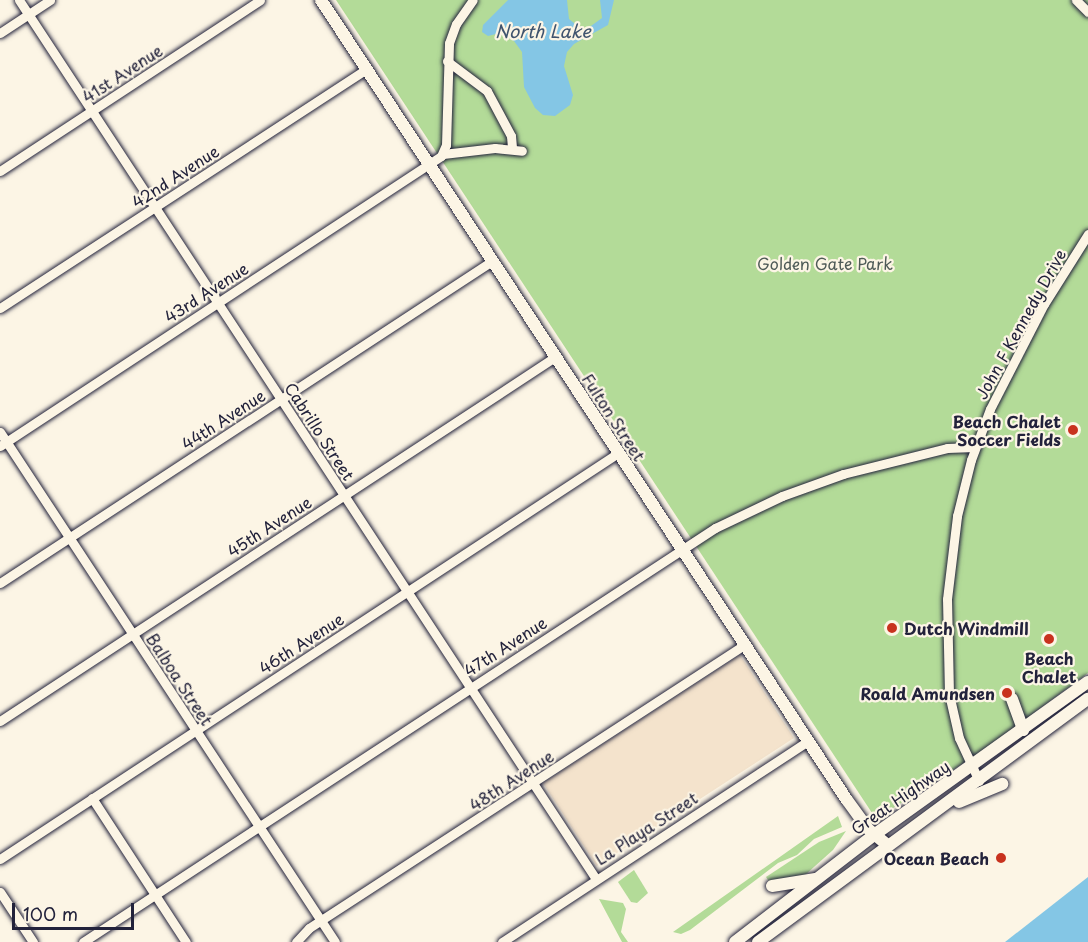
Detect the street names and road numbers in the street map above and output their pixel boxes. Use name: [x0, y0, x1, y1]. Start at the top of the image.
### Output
street label: 41st Avenue: [78, 40, 166, 106]
street label: 42nd Avenue: [128, 141, 222, 211]
street label: John F Kennedy Drive: [971, 246, 1069, 402]
street label: 43rd Avenue: [160, 257, 252, 327]
street label: Fulton Street: [579, 370, 649, 464]
street label: Cabrillo Street: [281, 378, 359, 484]
street label: 44th Avenue: [177, 385, 269, 453]
street label: 45th Avenue: [223, 492, 315, 560]
street label: 46th Avenue: [255, 608, 347, 678]
street label: 47th Avenue: [460, 612, 550, 680]
street label: Balboa Street: [143, 629, 217, 729]
street label: 48th Avenue: [465, 746, 557, 814]
street label: Great Highway: [847, 756, 953, 838]
street label: La Playa Street: [590, 787, 702, 869]

